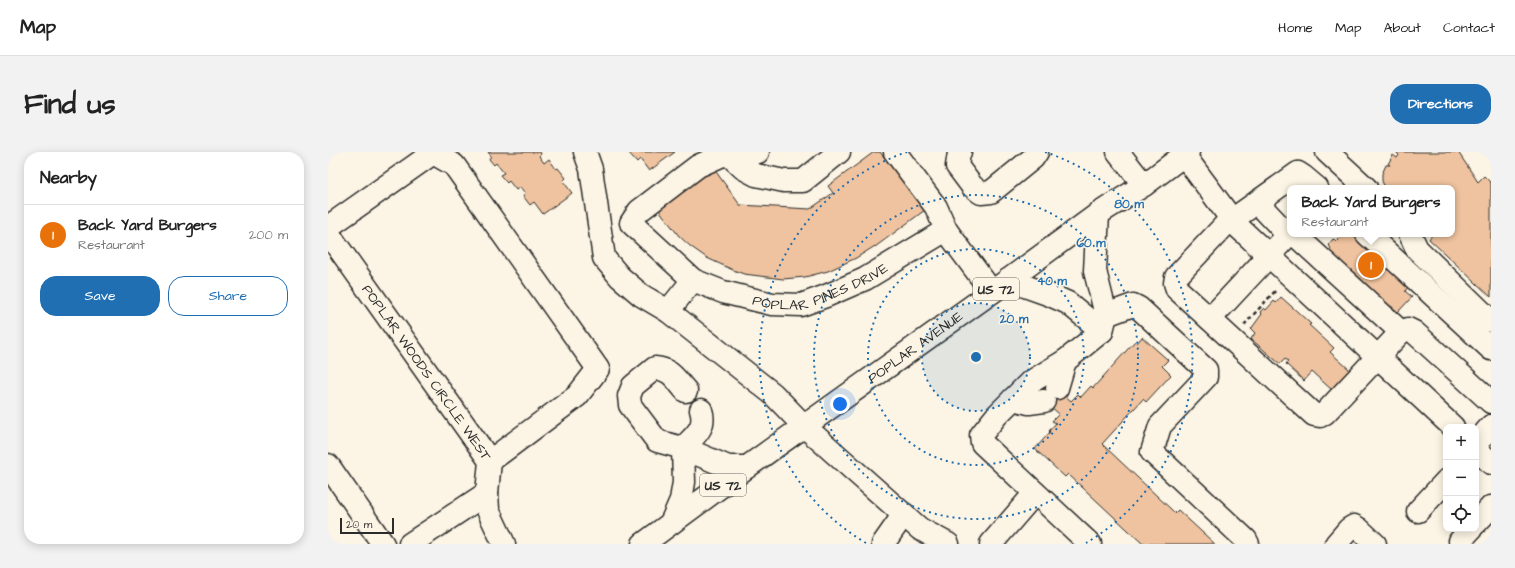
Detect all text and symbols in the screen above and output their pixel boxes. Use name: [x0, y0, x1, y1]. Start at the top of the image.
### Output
text: Map: [20, 14, 56, 41]
text: Home: [1278, 18, 1313, 38]
text: Map: [1335, 18, 1361, 38]
text: About: [1383, 18, 1421, 38]
text: Contact: [1443, 18, 1495, 38]
button: Directions: [1390, 84, 1491, 124]
text: Find us: [24, 85, 115, 124]
text: Nearby: [40, 166, 97, 190]
popup: [1287, 185, 1455, 237]
text: Back Yard Burgers: [1302, 192, 1440, 213]
text: 80 m: [1114, 196, 1144, 213]
text: Restaurant: [1302, 213, 1368, 231]
text: Back Yard Burgers: [78, 215, 217, 236]
text: 1: [52, 226, 54, 244]
text: 200 m: [249, 226, 288, 244]
text: 60 m: [1076, 235, 1106, 252]
text: Restaurant: [78, 236, 145, 254]
pin: 1: [1358, 250, 1384, 280]
street label: POPLAR PINES DRIVE: [750, 258, 892, 316]
text: 40 m: [1037, 273, 1068, 290]
button: Save: [40, 276, 160, 316]
button: Share: [168, 276, 288, 316]
road number: US 72: [973, 278, 1019, 300]
street label: POPLAR WOODS CIRCLE WEST: [357, 281, 496, 465]
street label: POPLAR AVENUE: [864, 306, 968, 389]
text: 20 m: [999, 311, 1029, 328]
centre of rings: [969, 350, 983, 364]
your location: [830, 394, 850, 414]
map controls: [1443, 424, 1479, 532]
button: +: [1443, 424, 1479, 460]
button: −: [1443, 460, 1479, 496]
road number: US 72: [700, 474, 746, 496]
button: locate: [1443, 496, 1479, 532]
scale bar: [340, 516, 394, 535]
text: 20 m: [346, 517, 372, 532]

